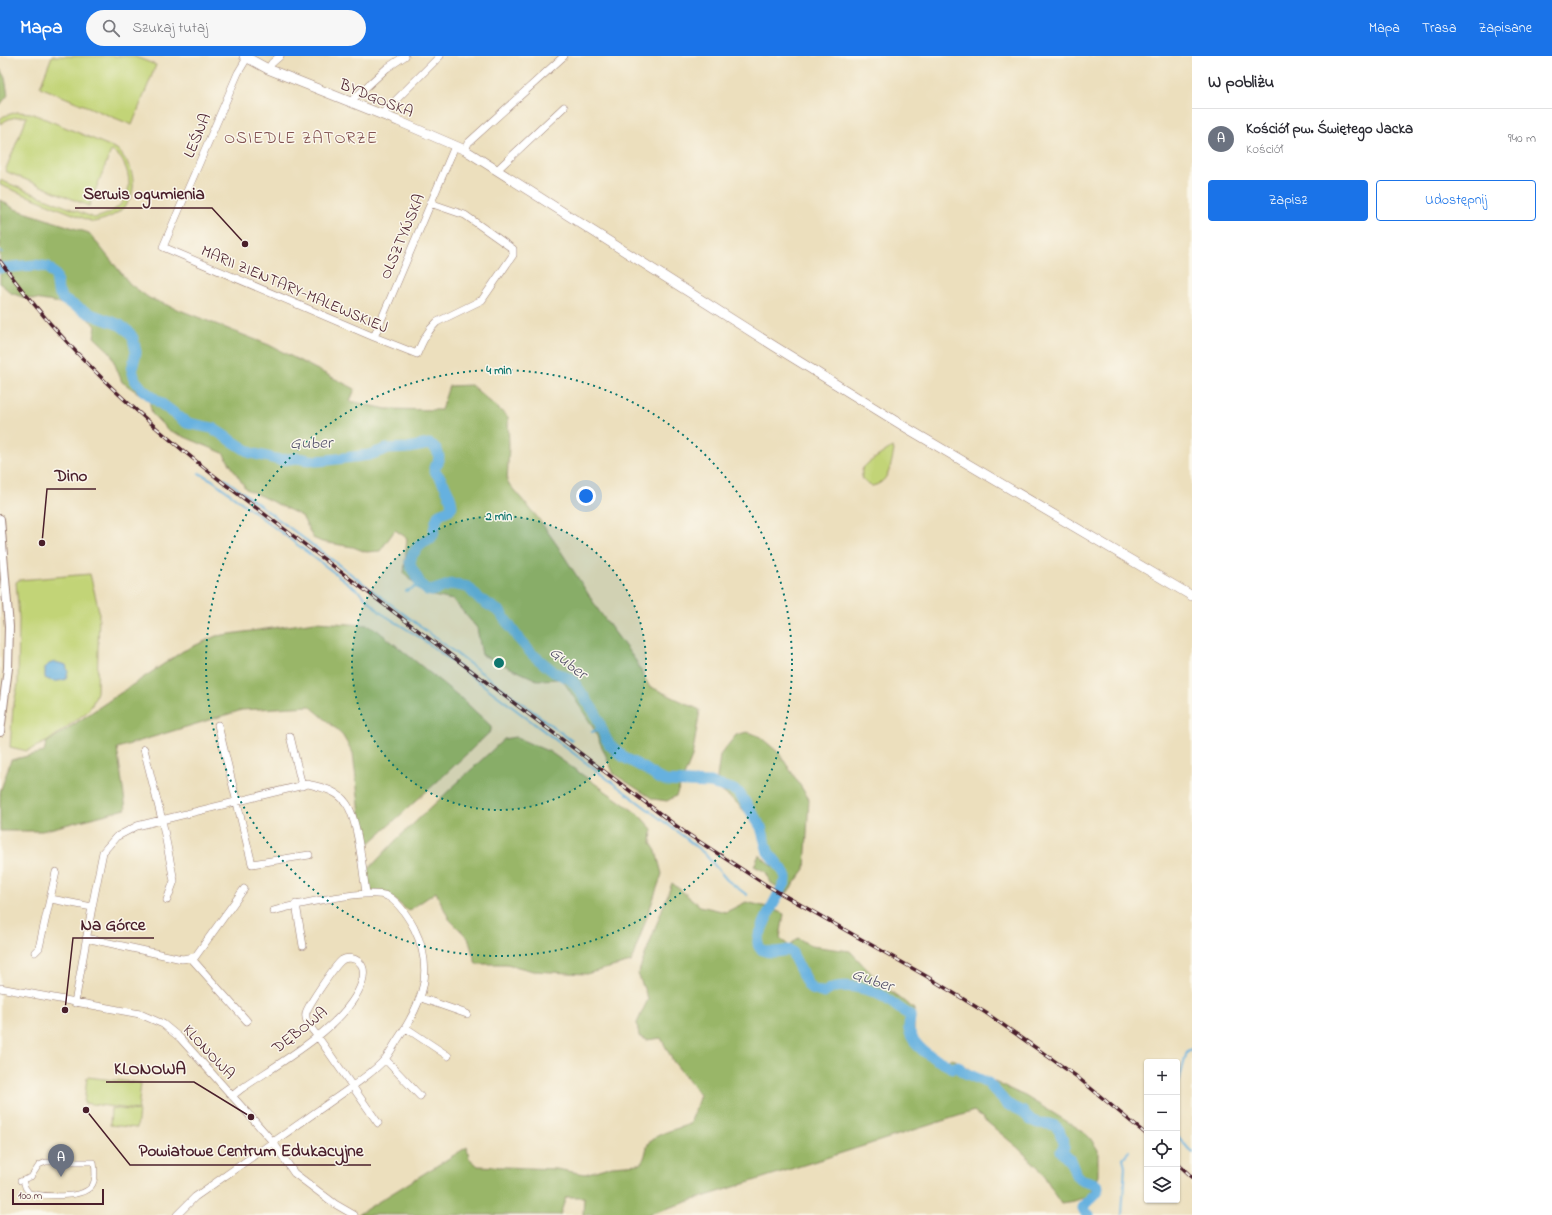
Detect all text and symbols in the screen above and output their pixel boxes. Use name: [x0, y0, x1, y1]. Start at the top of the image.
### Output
search box: [86, 10, 366, 46]
text: Mapa: [20, 15, 62, 42]
icon: search: [100, 17, 122, 39]
text: Szukaj tutaj: [132, 17, 208, 39]
text: Mapa: [1369, 18, 1400, 39]
text: Trasa: [1422, 18, 1456, 39]
text: Zapisane: [1478, 18, 1532, 39]
text: W pobliżu: [1208, 70, 1274, 95]
street label: BYDGOSKA: [335, 73, 417, 125]
street label: LEŚNA: [178, 110, 218, 162]
text: Kościół pw. Świętego Jacka: [1246, 118, 1413, 140]
district label: OSIEDLE ZATORZE: [224, 126, 378, 151]
text: A: [1217, 129, 1225, 148]
text: 940 m: [1508, 129, 1536, 148]
text: Kościół: [1246, 140, 1283, 159]
callout: Serwis ogumienia: [75, 179, 212, 208]
button: Zapisz: [1208, 180, 1368, 221]
button: Udostępnij: [1376, 180, 1536, 221]
text: Serwis ogumienia: [83, 182, 205, 209]
street label: OLSZTYŃSKA: [374, 190, 432, 283]
street label: MARII ZIENTARY-MALEWSKIEJ: [197, 239, 392, 340]
text: 4 min: [485, 362, 512, 380]
water label: Guber: [290, 431, 335, 456]
callout: Dino: [47, 460, 96, 489]
text: Dino: [54, 464, 88, 489]
your location: [576, 486, 596, 506]
text: 2 min: [485, 508, 512, 526]
water label: Guber: [544, 640, 595, 688]
centre of rings: [492, 656, 506, 670]
callout: Na Górce: [73, 909, 154, 938]
text: Na Górce: [81, 913, 147, 938]
water label: Guber: [848, 962, 899, 1000]
street label: DĘBOWA: [266, 1001, 333, 1061]
street label: KLONOWA: [177, 1019, 241, 1085]
callout: KLONOWA: [106, 1053, 194, 1082]
text: KLONOWA: [114, 1057, 186, 1082]
map controls: [1144, 1059, 1180, 1203]
button: +: [1144, 1059, 1180, 1095]
button: −: [1144, 1095, 1180, 1131]
button: locate: [1144, 1131, 1180, 1167]
callout: Powiatowe Centrum Edukacyjne: [130, 1136, 371, 1165]
text: Powiatowe Centrum Edukacyjne: [139, 1139, 365, 1166]
pin: A: [48, 1144, 74, 1177]
button: layers: [1144, 1167, 1180, 1203]
scale bar: [12, 1187, 104, 1206]
text: 100 m: [18, 1188, 42, 1204]

